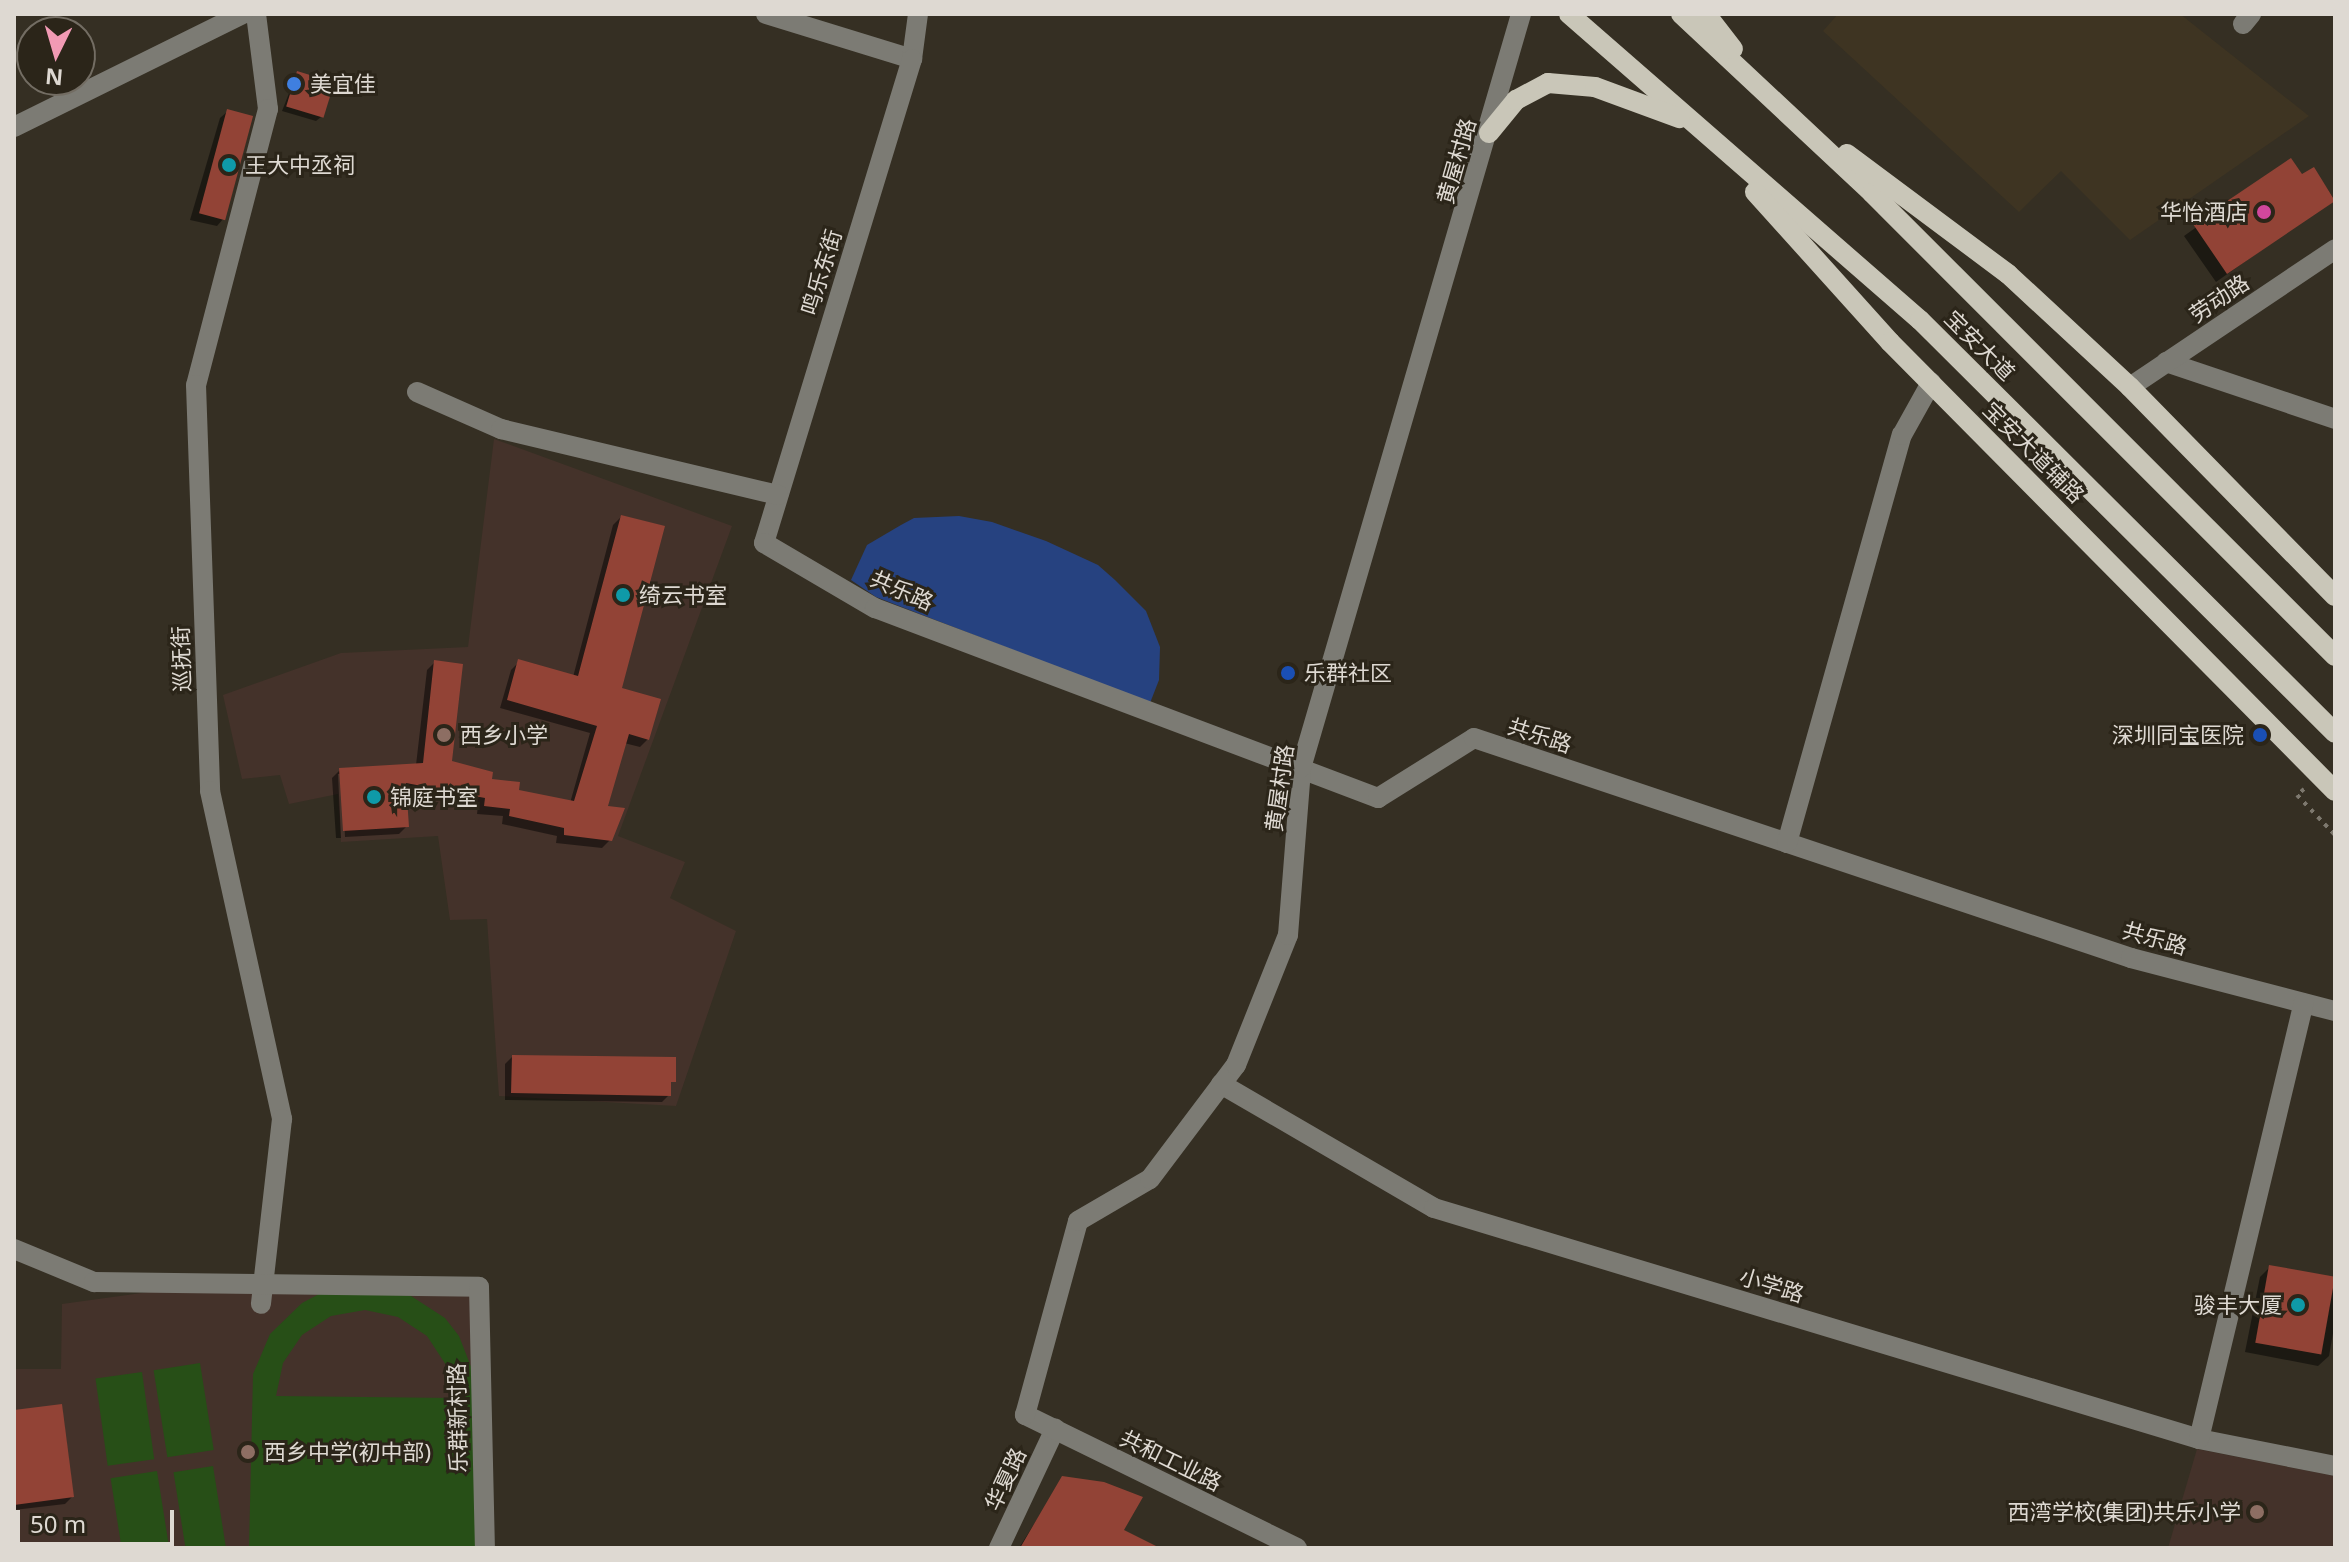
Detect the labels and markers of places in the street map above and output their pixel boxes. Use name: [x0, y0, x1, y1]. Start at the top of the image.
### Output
place label: 美宜佳: [310, 71, 376, 97]
marker: 美宜佳: [285, 75, 303, 93]
place label: 王大中丞祠: [245, 152, 355, 178]
marker: 王大中丞祠: [220, 156, 238, 174]
place label: 华怡酒店: [2160, 199, 2248, 225]
marker: 华怡酒店: [2255, 203, 2273, 221]
place label: 绮云书室: [639, 582, 727, 608]
marker: 绮云书室: [614, 586, 632, 604]
place label: 乐群社区: [1304, 660, 1392, 686]
marker: 乐群社区: [1279, 664, 1297, 682]
place label: 西乡小学: [460, 722, 548, 748]
place label: 深圳同宝医院: [2112, 722, 2244, 748]
marker: 西乡小学: [435, 726, 453, 744]
marker: 深圳同宝医院: [2251, 726, 2269, 744]
place label: 锦庭书室: [390, 784, 478, 810]
marker: 锦庭书室: [365, 788, 383, 806]
place label: 骏丰大厦: [2194, 1292, 2282, 1318]
marker: 骏丰大厦: [2289, 1296, 2307, 1314]
place label: 西乡中学(初中部): [264, 1439, 431, 1465]
marker: 西乡中学(初中部): [239, 1443, 257, 1461]
place label: 西湾学校(集团)共乐小学: [2008, 1499, 2241, 1525]
marker: 西湾学校(集团)共乐小学: [2248, 1503, 2266, 1521]

